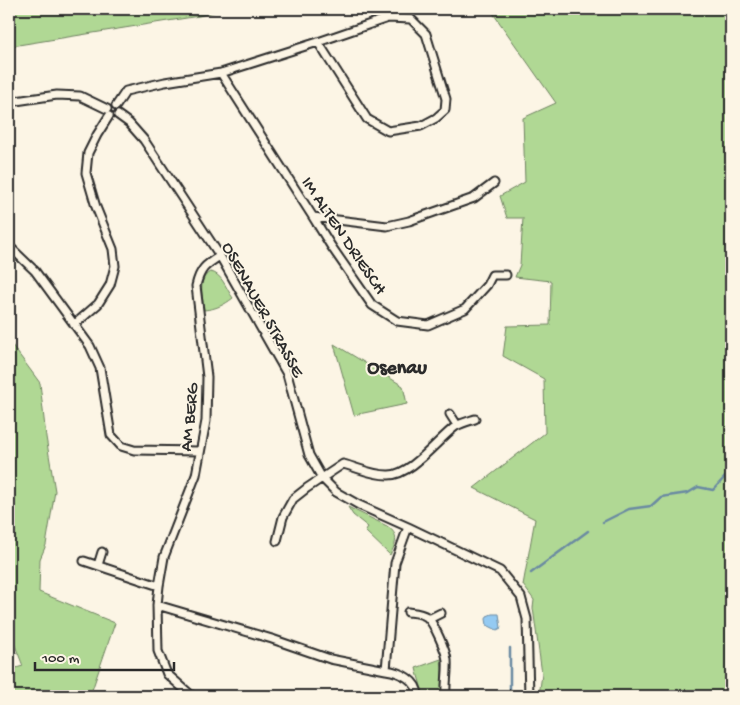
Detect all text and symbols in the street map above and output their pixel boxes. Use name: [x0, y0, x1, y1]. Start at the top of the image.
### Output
street label: IM ALTEN DRIESCH: [296, 174, 390, 300]
street label: OSENAUER STRASSE: [216, 239, 308, 382]
district label: Osenau: [367, 358, 427, 381]
street label: AM BERG: [176, 381, 205, 452]
scale bar: [35, 640, 174, 672]
text: 100 m: [41, 650, 80, 668]

